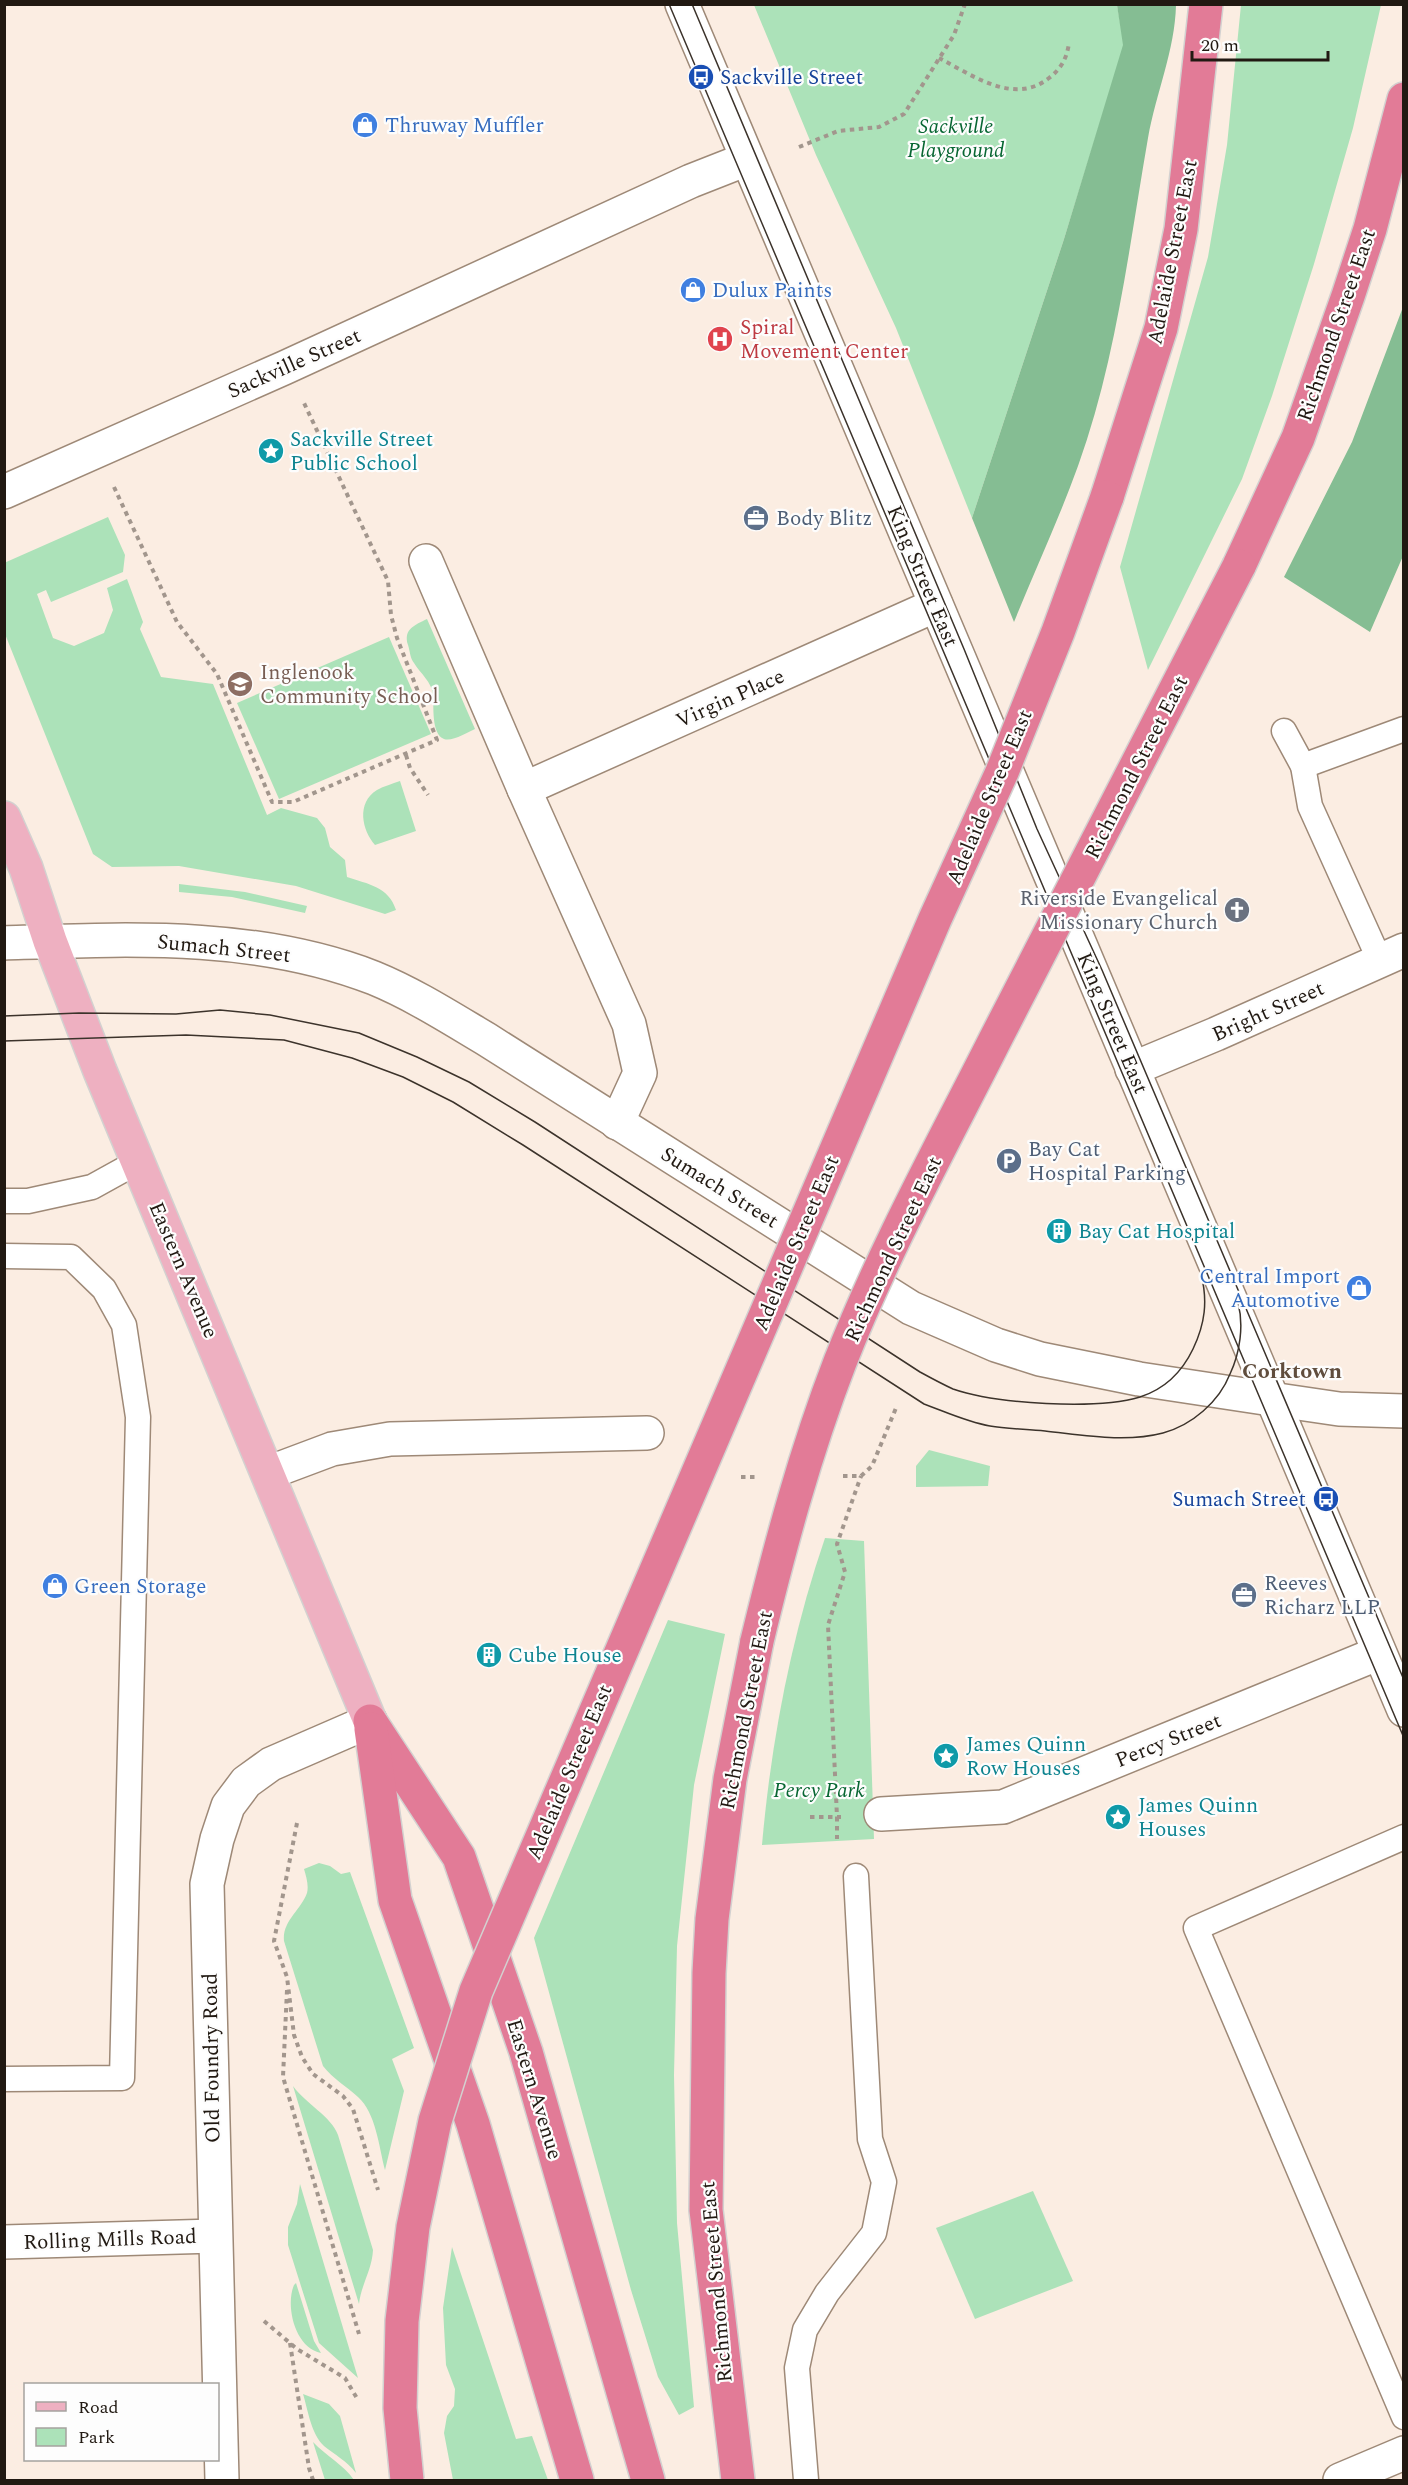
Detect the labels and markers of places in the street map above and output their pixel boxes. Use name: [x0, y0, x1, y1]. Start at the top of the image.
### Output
bus stop icon: Sackville Street: [686, 62, 716, 92]
place label: Sackville Street: [720, 62, 863, 94]
shop icon: Thruway Muffler: [350, 110, 380, 140]
place label: Thruway Muffler: [385, 110, 544, 142]
shop icon: Dulux Paints: [678, 275, 708, 305]
place label: Dulux Paints: [712, 275, 832, 307]
place label: Spiral Movement Center: [740, 312, 908, 368]
hospital icon: Spiral Movement Center: [705, 324, 735, 354]
place label: Sackville Street Public School: [290, 424, 433, 480]
place icon: Sackville Street Public School: [256, 436, 286, 466]
office icon: Body Blitz: [741, 503, 771, 533]
place label: Body Blitz: [776, 503, 872, 535]
place label: Inglenook Community School: [260, 657, 439, 713]
school or university icon: Inglenook Community School: [225, 669, 255, 699]
place label: Riverside Evangelical Missionary Church: [1019, 883, 1218, 939]
church icon: Riverside Evangelical Missionary Church: [1222, 895, 1252, 925]
place label: Bay Cat Hospital Parking: [1028, 1134, 1186, 1190]
parking icon: Bay Cat Hospital Parking: [994, 1146, 1024, 1176]
building icon: Bay Cat Hospital: [1044, 1216, 1074, 1246]
place label: Bay Cat Hospital: [1078, 1216, 1235, 1248]
place label: Central Import Automotive: [1199, 1261, 1340, 1317]
shop icon: Central Import Automotive: [1344, 1273, 1374, 1303]
place label: Sumach Street: [1172, 1484, 1306, 1516]
bus stop icon: Sumach Street: [1311, 1484, 1341, 1514]
place label: Reeves Richarz LLP: [1264, 1568, 1380, 1624]
shop icon: Green Storage: [40, 1571, 70, 1601]
place label: Green Storage: [74, 1571, 207, 1603]
office icon: Reeves Richarz LLP: [1229, 1580, 1259, 1610]
building icon: Cube House: [474, 1640, 504, 1670]
place label: Cube House: [508, 1640, 622, 1672]
place label: James Quinn Row Houses: [966, 1729, 1086, 1785]
place icon: James Quinn Row Houses: [931, 1741, 961, 1771]
place label: James Quinn Houses: [1138, 1790, 1258, 1846]
place icon: James Quinn Houses: [1103, 1802, 1133, 1832]

